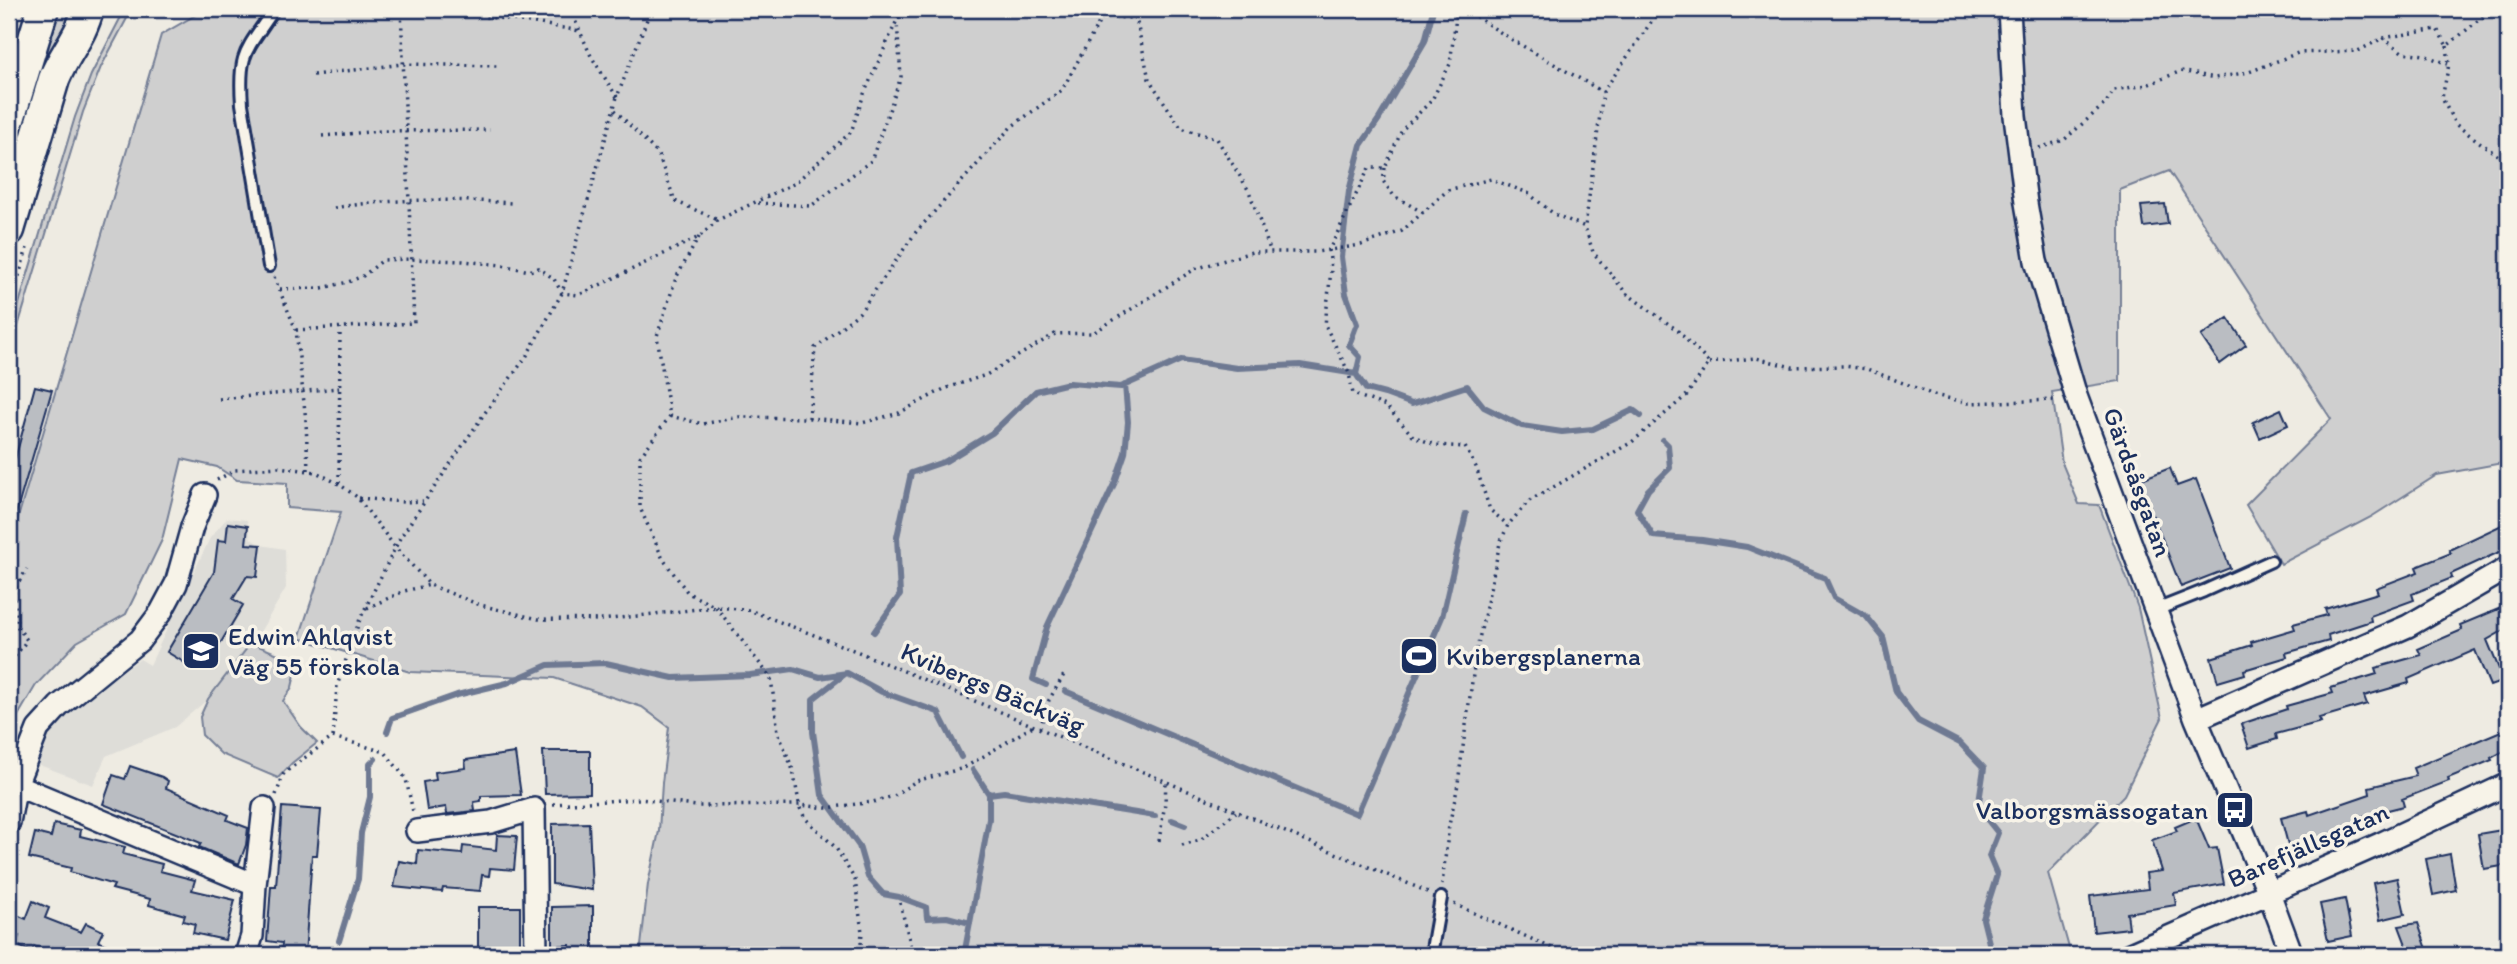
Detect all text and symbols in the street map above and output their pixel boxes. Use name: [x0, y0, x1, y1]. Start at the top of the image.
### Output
street label: Gärdsåsgatan: [2096, 403, 2180, 561]
place label: Edwin Ahlqvist Väg 55 förskola: [228, 620, 400, 682]
school or university icon: Edwin Ahlqvist Väg 55 förskola: [180, 630, 222, 672]
street label: Kvibergs Bäckväg: [896, 635, 1090, 741]
sports icon: Kvibergsplanerna: [1398, 635, 1440, 677]
place label: Kvibergsplanerna: [1446, 640, 1641, 672]
bus stop icon: Valborgsmässogatan: [2214, 789, 2256, 831]
place label: Valborgsmässogatan: [1976, 794, 2208, 826]
street label: Barefjällsgatan: [2222, 795, 2394, 895]

